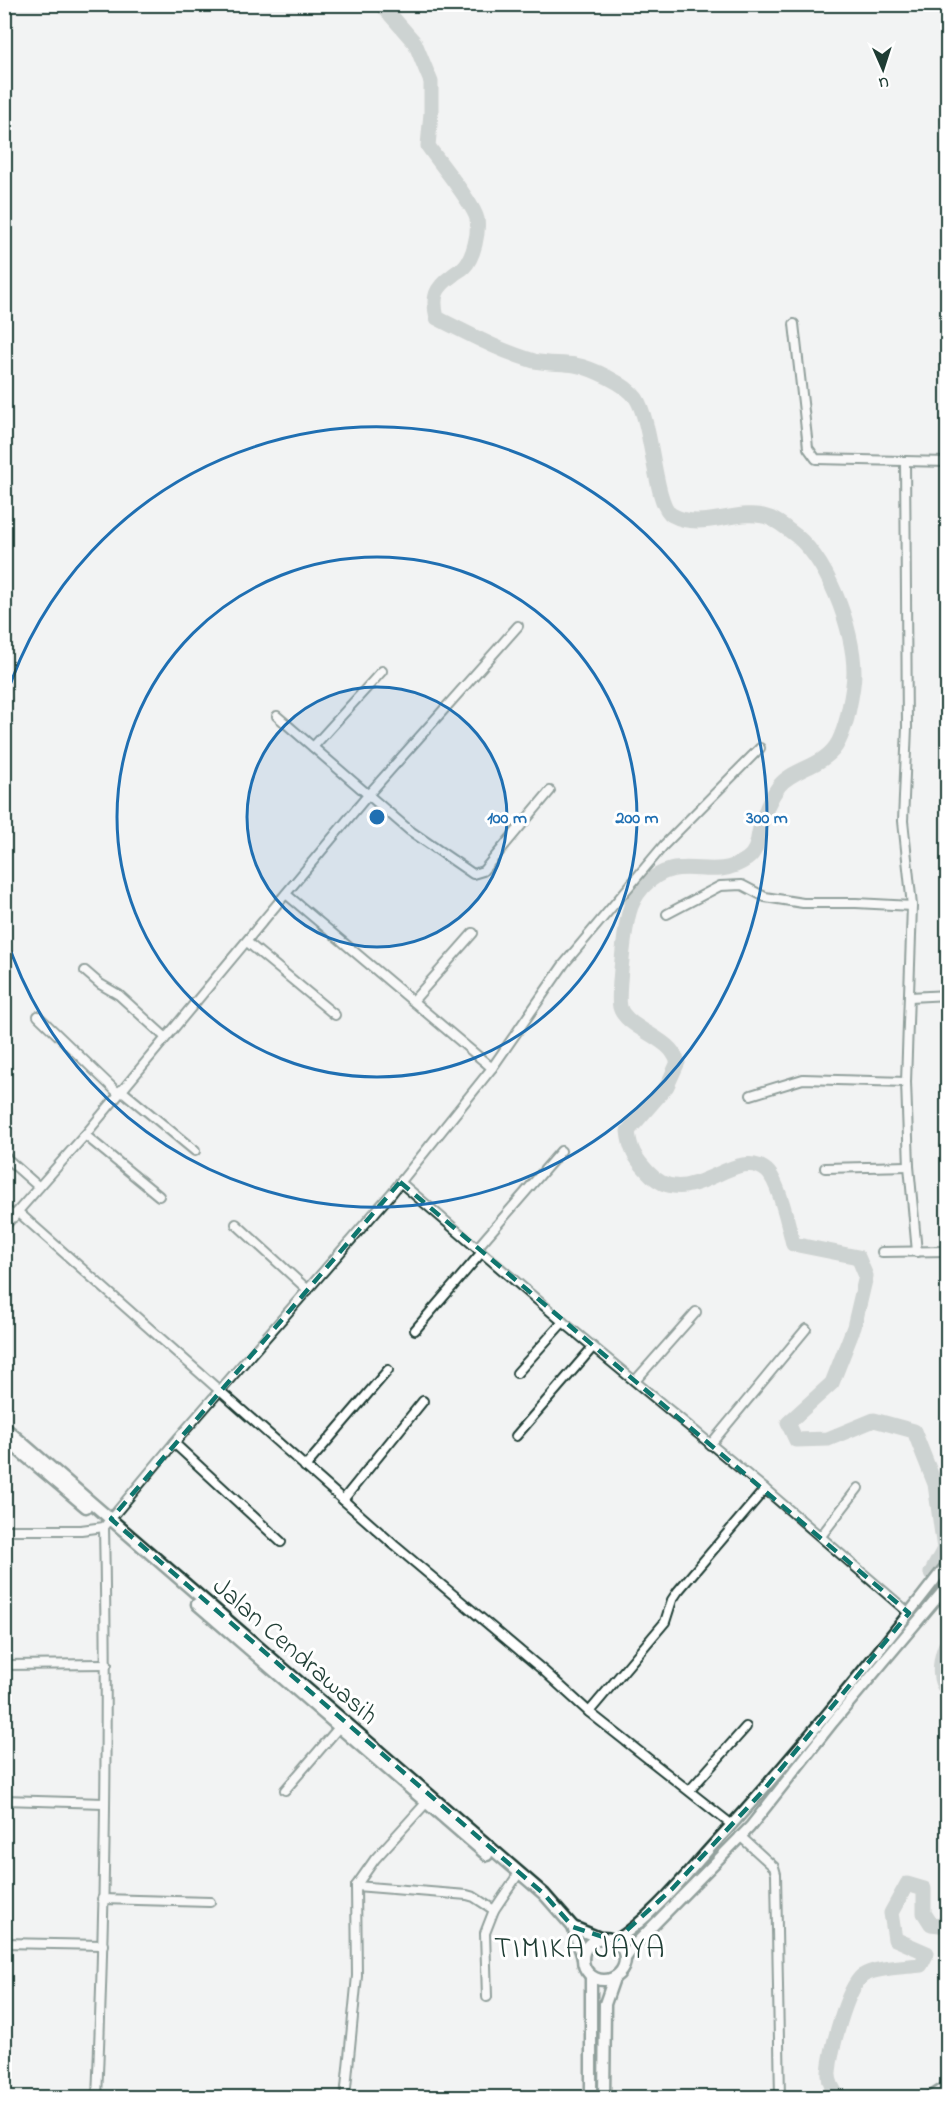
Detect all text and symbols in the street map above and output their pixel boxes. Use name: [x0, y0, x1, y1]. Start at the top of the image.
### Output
north arrow: [853, 39, 913, 99]
text: U: [878, 70, 889, 94]
text: 100 m: [487, 806, 527, 832]
text: 200 m: [615, 806, 659, 832]
text: 300 m: [745, 806, 788, 832]
centre of rings: [367, 807, 387, 827]
street label: Jalan Cendrawasih: [203, 1569, 386, 1735]
district label: TIMIKA JAYA: [494, 1928, 666, 1972]

